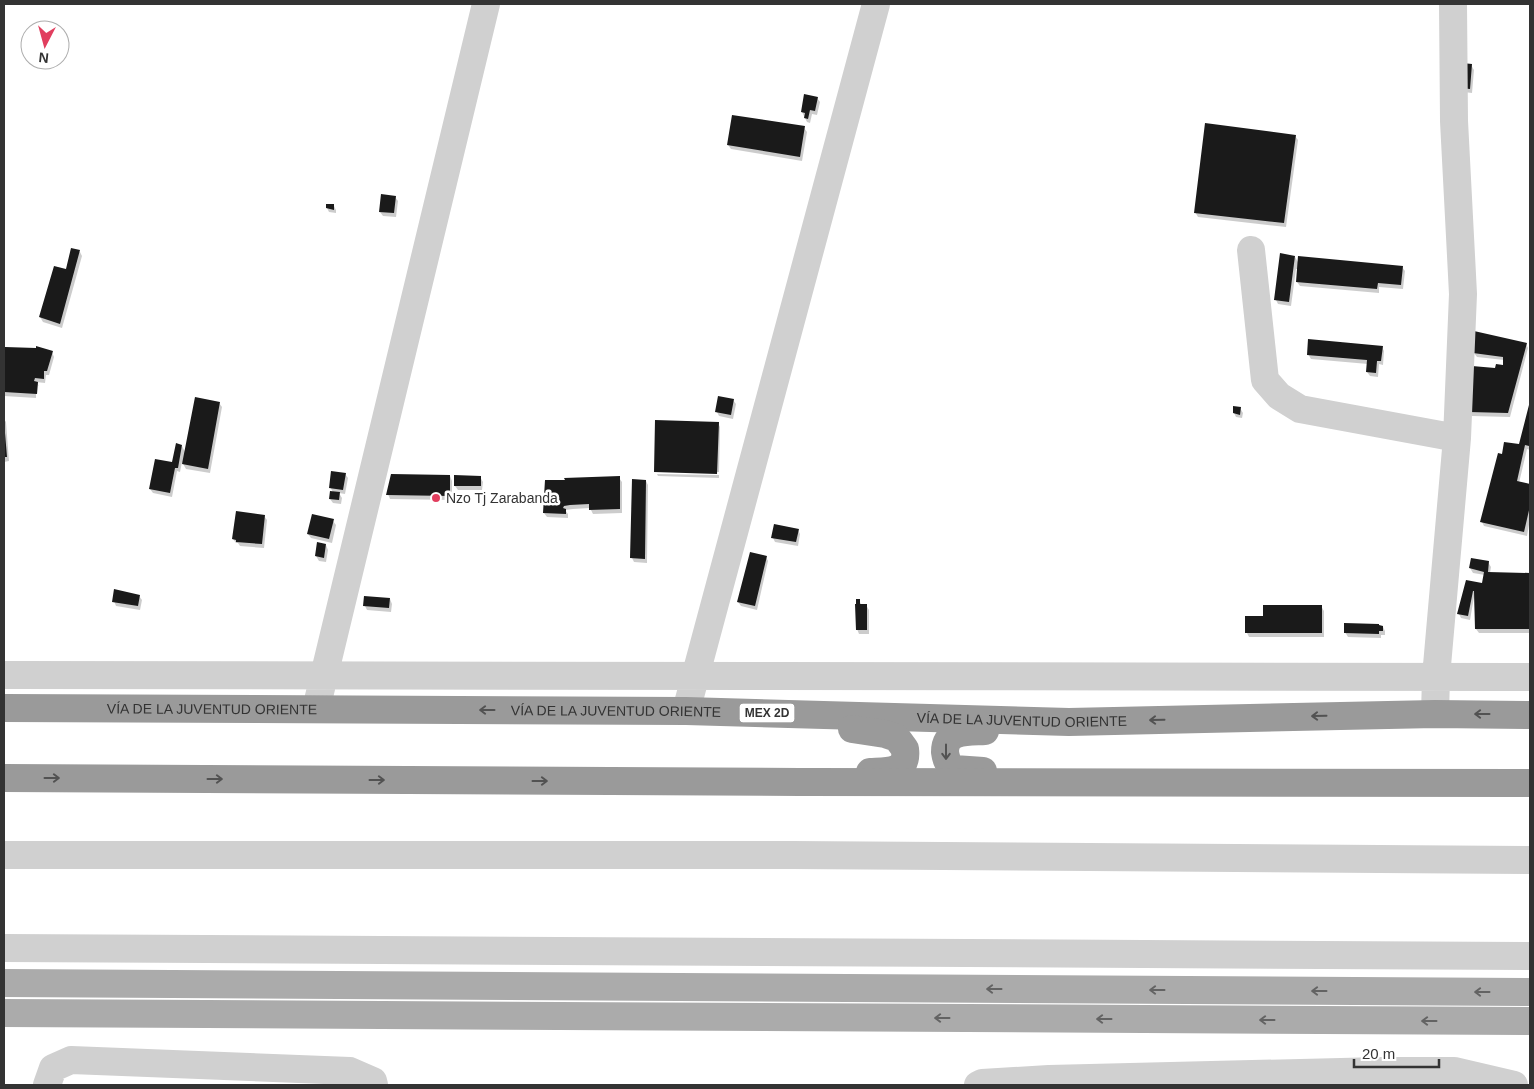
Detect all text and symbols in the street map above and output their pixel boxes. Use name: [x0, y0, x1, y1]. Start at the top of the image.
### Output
north arrow: [20, 20, 70, 70]
text: N: [38, 49, 50, 66]
place label: Nzo Tj Zarabanda: [446, 490, 558, 506]
marker: Nzo Tj Zarabanda: [430, 492, 442, 504]
street label: VÍA DE LA JUVENTUD ORIENTE: [107, 700, 317, 717]
street label: VÍA DE LA JUVENTUD ORIENTE: [511, 702, 721, 720]
road number: MEX 2D: [740, 704, 794, 722]
one-way arrow: [479, 705, 495, 715]
one-way arrow: [1474, 709, 1490, 719]
street label: VÍA DE LA JUVENTUD ORIENTE: [917, 710, 1127, 730]
one-way arrow: [1311, 712, 1327, 721]
one-way arrow: [1149, 715, 1165, 725]
one-way arrow: [941, 744, 951, 760]
one-way arrow: [44, 773, 60, 783]
one-way arrow: [206, 774, 223, 784]
one-way arrow: [369, 775, 385, 785]
one-way arrow: [532, 776, 548, 786]
one-way arrow: [986, 984, 1002, 994]
one-way arrow: [1149, 985, 1165, 995]
one-way arrow: [1311, 986, 1328, 996]
one-way arrow: [1474, 987, 1490, 997]
one-way arrow: [934, 1013, 950, 1023]
one-way arrow: [1096, 1014, 1112, 1024]
one-way arrow: [1259, 1015, 1275, 1025]
one-way arrow: [1421, 1016, 1438, 1026]
scale bar: [1354, 1036, 1439, 1068]
text: 20 m: [1362, 1045, 1395, 1062]

